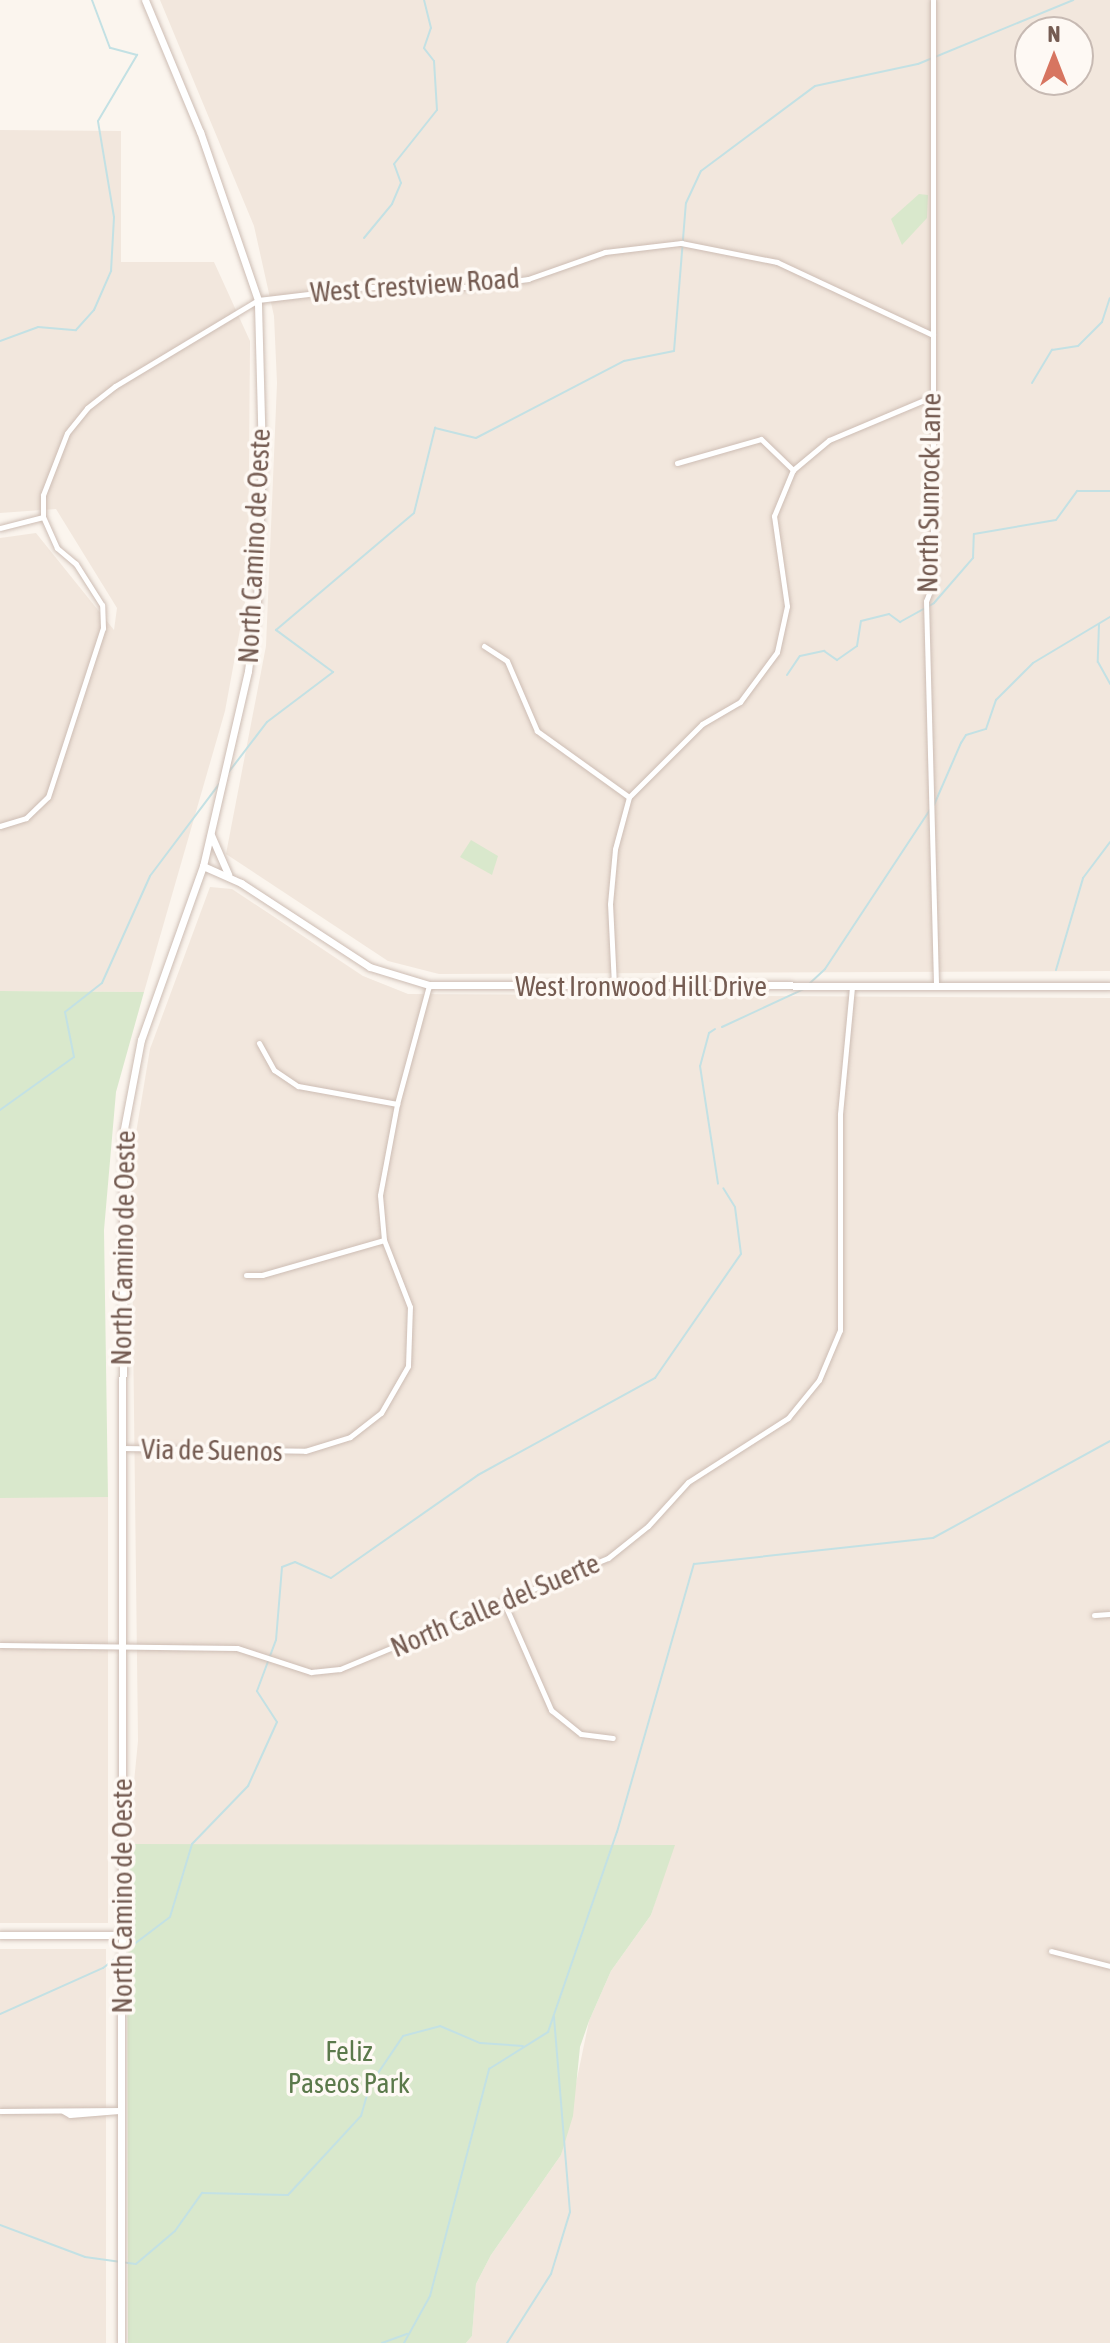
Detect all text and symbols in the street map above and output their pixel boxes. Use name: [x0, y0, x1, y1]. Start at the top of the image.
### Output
north arrow: [1014, 16, 1094, 96]
text: N: [1048, 21, 1060, 47]
street label: West Crestview Road: [309, 261, 521, 309]
street label: North Sunrock Lane: [910, 393, 948, 593]
street label: North Camino de Oeste: [231, 428, 277, 664]
street label: West Ironwood Hill Drive: [515, 969, 767, 1003]
street label: North Camino de Oeste: [104, 1130, 142, 1366]
street label: Via de Suenos: [141, 1432, 283, 1468]
street label: North Calle del Suerte: [386, 1546, 604, 1664]
street label: North Camino de Oeste: [105, 1778, 139, 2014]
park label: Feliz Paseos Park: [288, 2034, 410, 2100]

